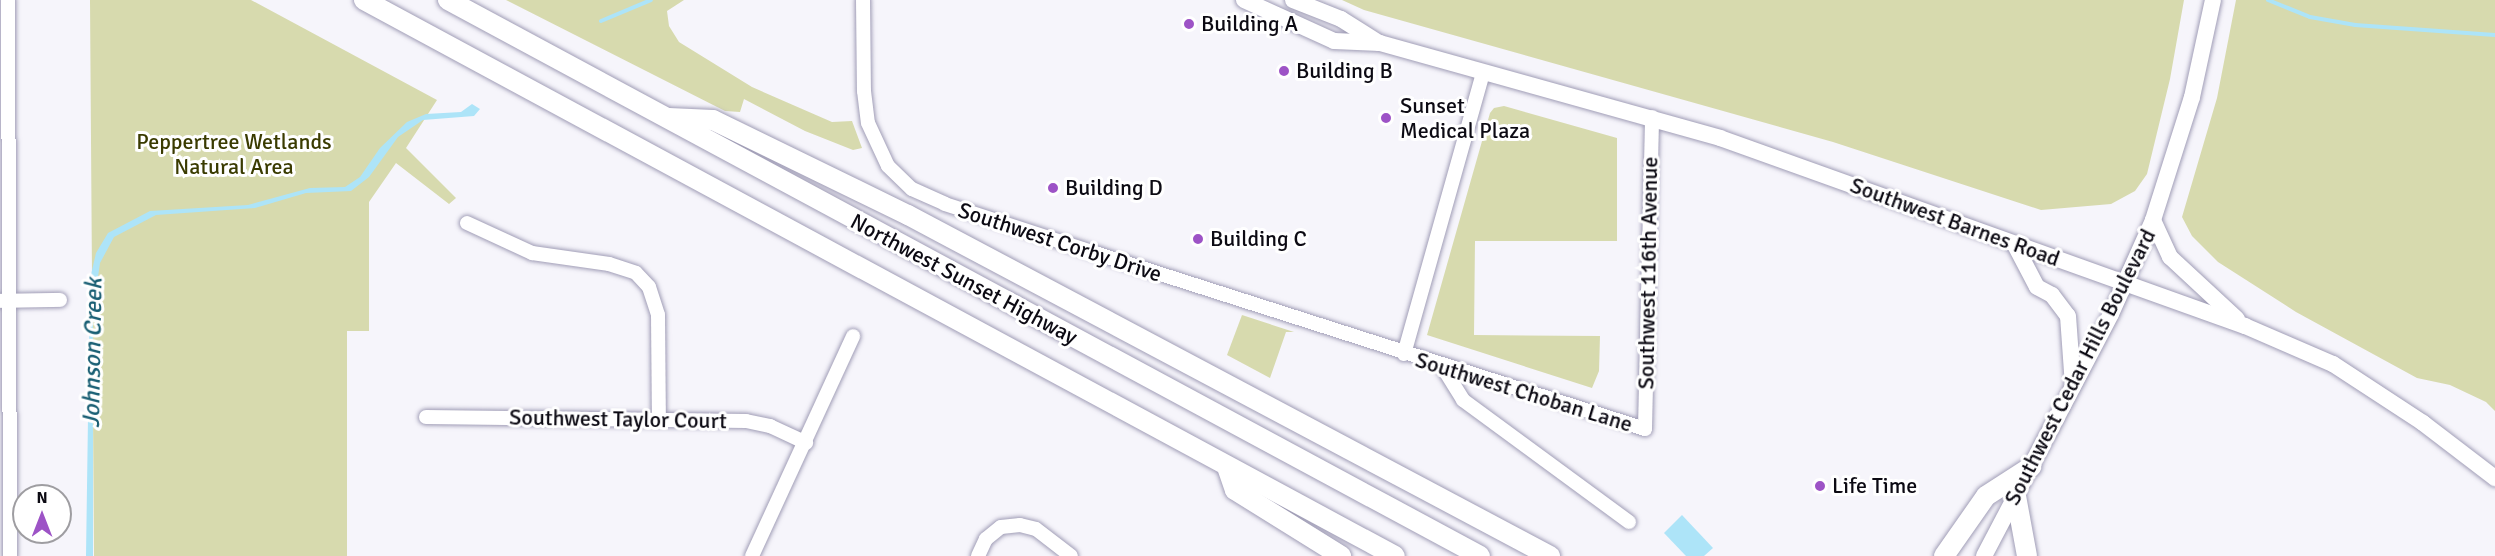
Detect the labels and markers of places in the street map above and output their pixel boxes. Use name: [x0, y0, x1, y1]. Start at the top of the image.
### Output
place label: Building A: [1201, 11, 1298, 37]
marker: Building A: [1182, 17, 1196, 31]
place label: Building B: [1296, 58, 1393, 84]
marker: Building B: [1277, 64, 1291, 78]
place label: Sunset Medical Plaza: [1400, 92, 1530, 144]
marker: Sunset Medical Plaza: [1377, 109, 1395, 127]
place label: Building D: [1065, 175, 1163, 201]
marker: Building D: [1046, 181, 1060, 195]
place label: Building C: [1210, 226, 1307, 252]
marker: Building C: [1191, 232, 1205, 246]
place label: Life Time: [1832, 473, 1917, 499]
marker: Life Time: [1813, 479, 1827, 493]

